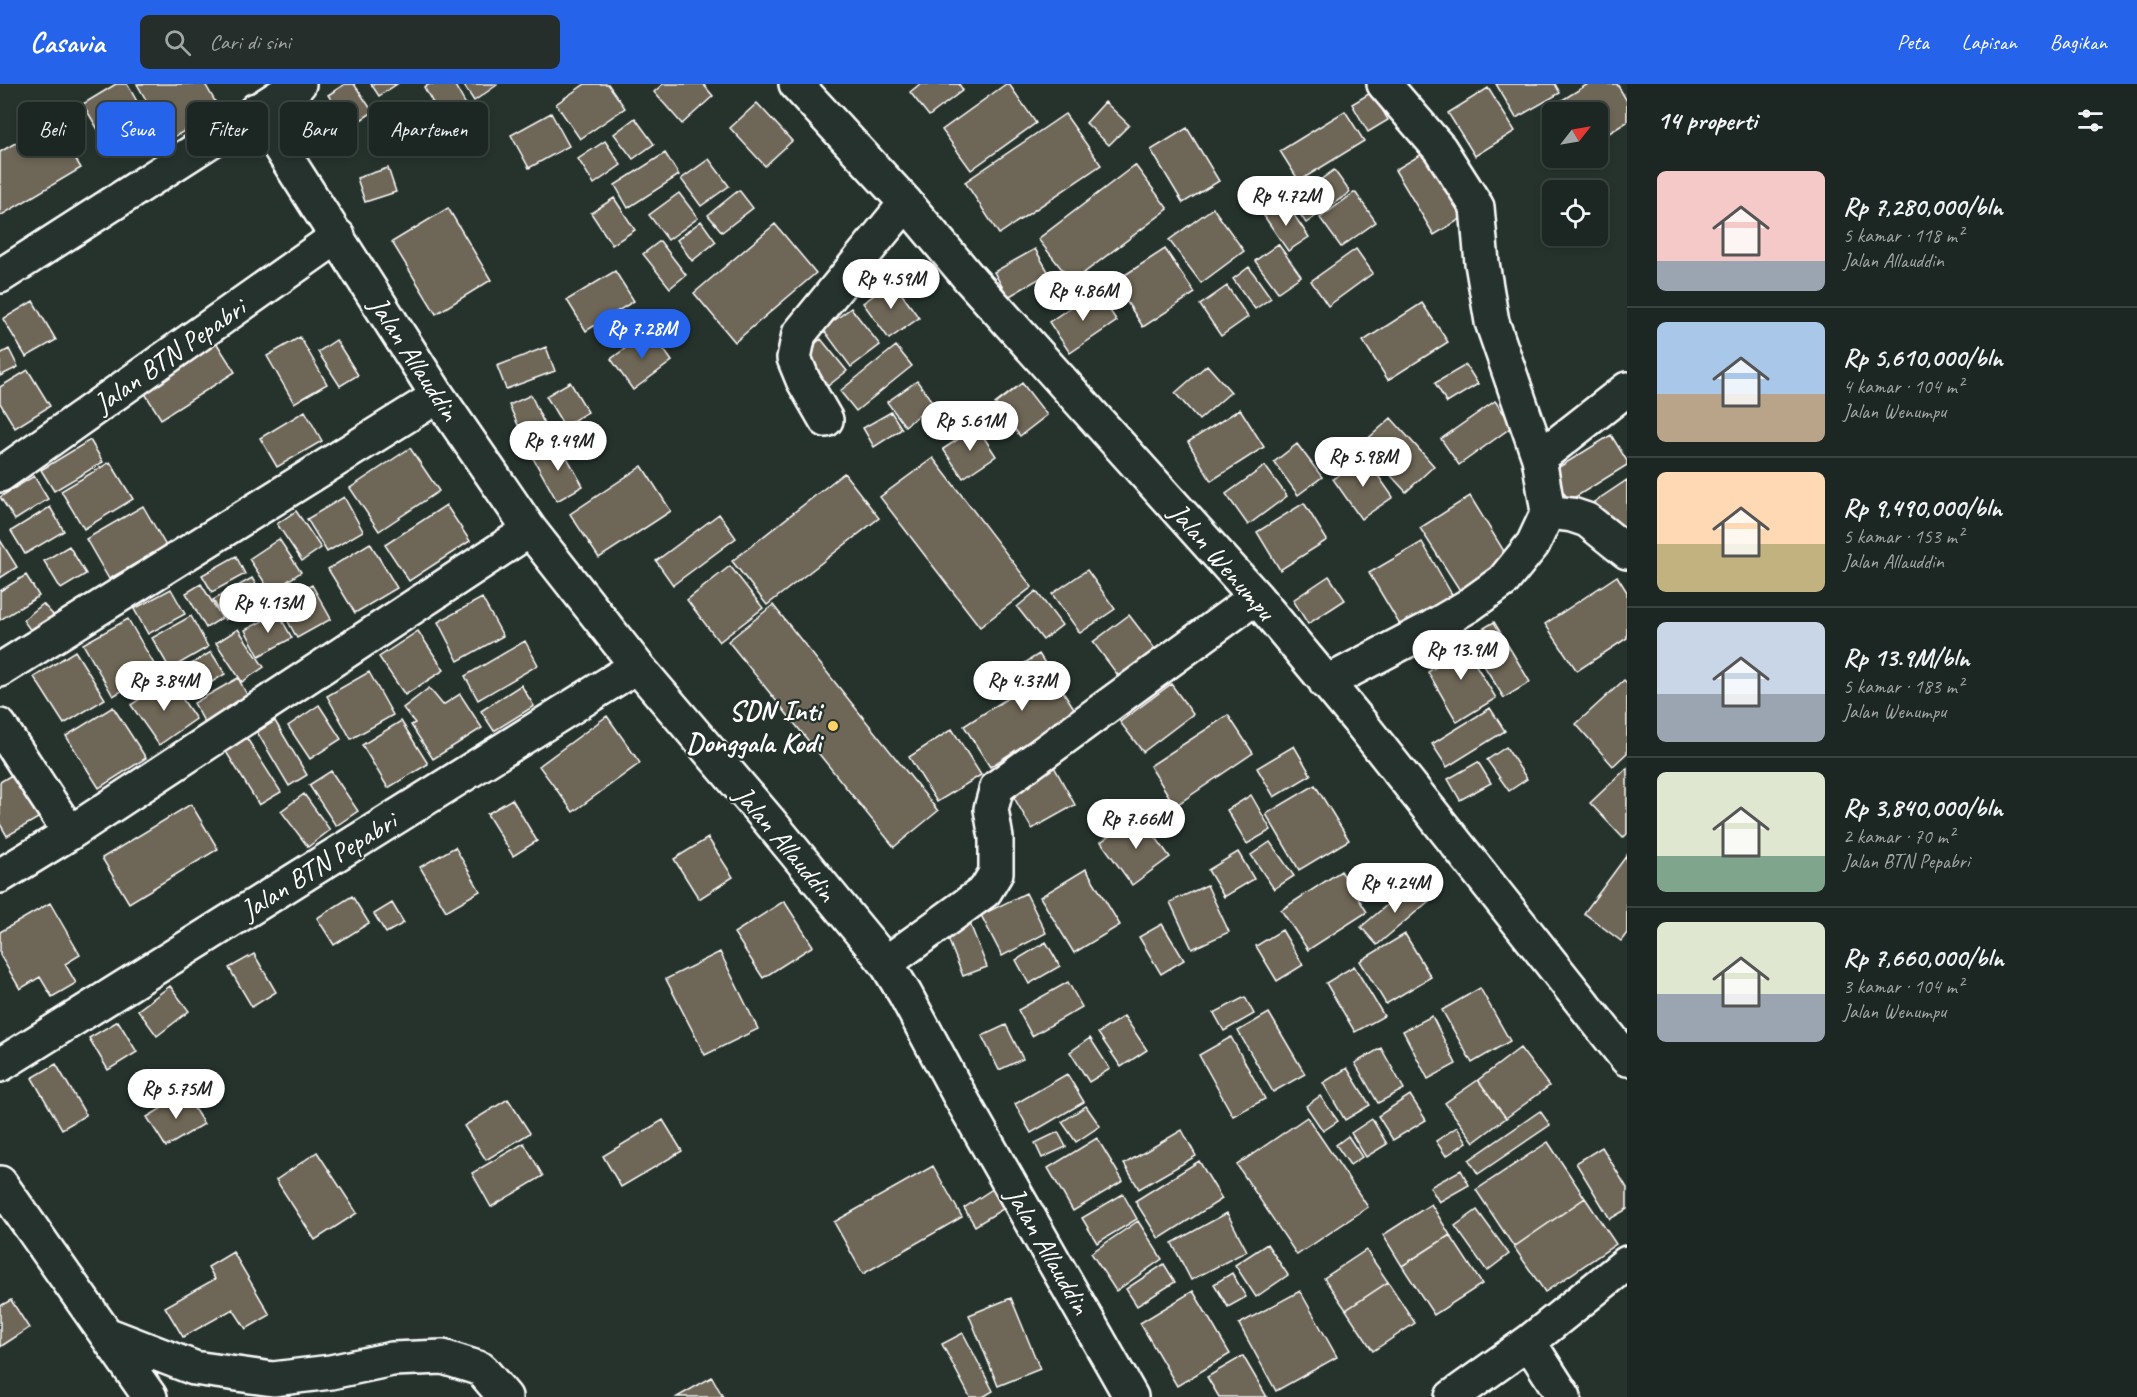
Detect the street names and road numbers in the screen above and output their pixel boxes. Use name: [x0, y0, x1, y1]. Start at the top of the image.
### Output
street label: Jalan BTN Pepabri: [85, 288, 255, 422]
street label: Jalan Allauddin: [360, 288, 468, 428]
street label: Jalan Wenumpu: [1161, 494, 1284, 629]
street label: Jalan Allauddin: [726, 777, 845, 910]
street label: Jalan BTN Pepabri: [232, 802, 406, 928]
street label: Jalan Allauddin: [997, 1179, 1100, 1321]

